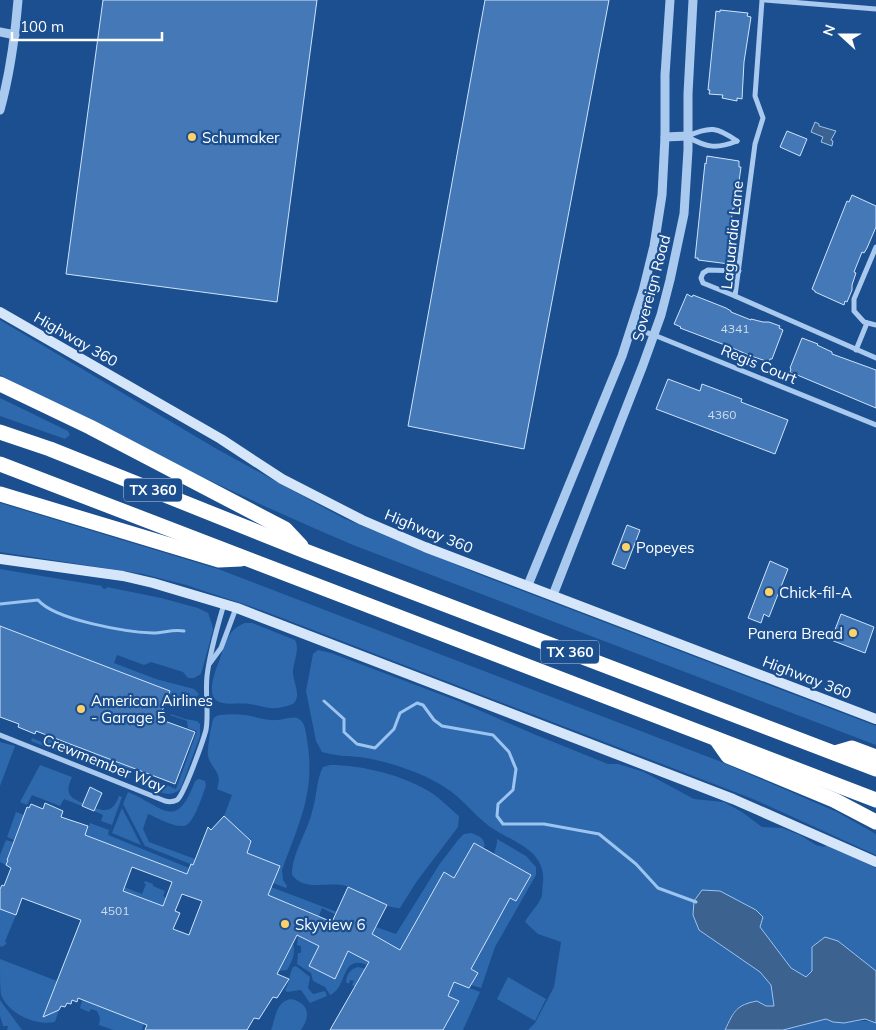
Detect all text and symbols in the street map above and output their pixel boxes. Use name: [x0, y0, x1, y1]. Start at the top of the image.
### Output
scale bar: [12, 10, 162, 42]
north arrow: [816, 10, 866, 60]
text: 100 m: [20, 17, 64, 36]
text: N: [819, 22, 839, 39]
place label: Schumaker: [202, 128, 280, 147]
marker: Schumaker: [186, 131, 198, 143]
street label: Laguardia Lane: [717, 180, 747, 290]
street label: Sovereign Road: [628, 233, 674, 343]
street label: Highway 360: [31, 307, 121, 371]
house number: 4341: [721, 321, 749, 336]
street label: Regis Court: [718, 340, 800, 388]
house number: 4360: [708, 407, 736, 422]
road number: TX 360: [124, 478, 182, 502]
street label: Highway 360: [382, 505, 476, 557]
place label: Popeyes: [636, 538, 695, 557]
marker: Popeyes: [620, 541, 632, 553]
place label: Chick-fil-A: [779, 583, 852, 602]
marker: Chick-fil-A: [763, 586, 775, 598]
place label: Panera Bread: [748, 624, 843, 643]
marker: Panera Bread: [847, 627, 859, 639]
road number: TX 360: [541, 640, 599, 664]
street label: Highway 360: [760, 651, 854, 703]
place label: American Airlines - Garage 5: [91, 691, 213, 727]
marker: American Airlines - Garage 5: [75, 703, 87, 715]
street label: Crewmember Way: [40, 730, 168, 796]
house number: 4501: [101, 903, 129, 918]
place label: Skyview 6: [295, 915, 366, 934]
marker: Skyview 6: [279, 918, 291, 930]

